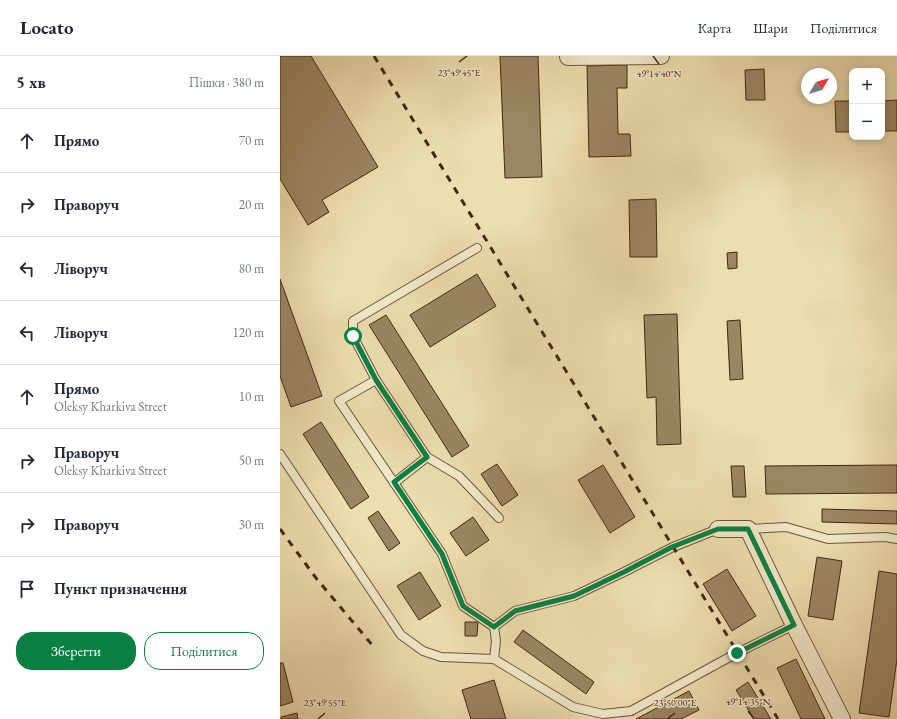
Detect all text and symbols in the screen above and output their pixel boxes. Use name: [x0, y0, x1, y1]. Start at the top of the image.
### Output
text: Locato: [20, 15, 74, 40]
text: Карта: [698, 19, 731, 37]
text: Шари: [753, 19, 788, 37]
text: Поділитися: [810, 19, 877, 37]
text: 23°49'45"E: [438, 66, 481, 79]
text: 49°14'40"N: [637, 67, 682, 80]
north arrow: [801, 68, 837, 104]
map controls: [849, 68, 885, 140]
button: +: [849, 68, 885, 104]
text: 5 хв: [16, 71, 46, 93]
text: Пішки · 380 m: [189, 74, 264, 91]
button: −: [849, 104, 885, 140]
icon: ahead: [16, 130, 38, 152]
text: Прямо: [54, 131, 99, 150]
text: 70 m: [239, 132, 264, 149]
icon: right: [16, 194, 38, 216]
text: Праворуч: [54, 195, 119, 214]
text: 20 m: [239, 196, 264, 213]
icon: left: [16, 258, 38, 280]
text: Ліворуч: [54, 259, 108, 278]
text: 80 m: [239, 260, 264, 277]
icon: left: [16, 322, 38, 344]
text: Ліворуч: [54, 323, 108, 342]
text: 120 m: [233, 324, 264, 341]
route start: [344, 327, 362, 345]
text: Прямо: [54, 379, 99, 398]
icon: ahead: [16, 386, 38, 408]
text: 10 m: [239, 388, 264, 405]
text: Oleksy Kharkiva Street: [54, 398, 167, 415]
text: Праворуч: [54, 443, 119, 462]
icon: right: [16, 450, 38, 472]
text: 50 m: [239, 452, 264, 469]
text: Oleksy Kharkiva Street: [54, 462, 167, 479]
icon: right: [16, 514, 38, 536]
text: Праворуч: [54, 515, 119, 534]
text: 30 m: [239, 516, 264, 533]
icon: arrive: [16, 578, 38, 600]
text: Пункт призначення: [54, 579, 187, 598]
button: Зберегти: [16, 632, 136, 670]
button: Поділитися: [144, 632, 264, 670]
route end: [728, 644, 746, 662]
text: 49°14'35"N: [726, 695, 771, 708]
text: 23°49'55"E: [304, 696, 347, 709]
text: 23°50'00"E: [654, 696, 697, 709]

